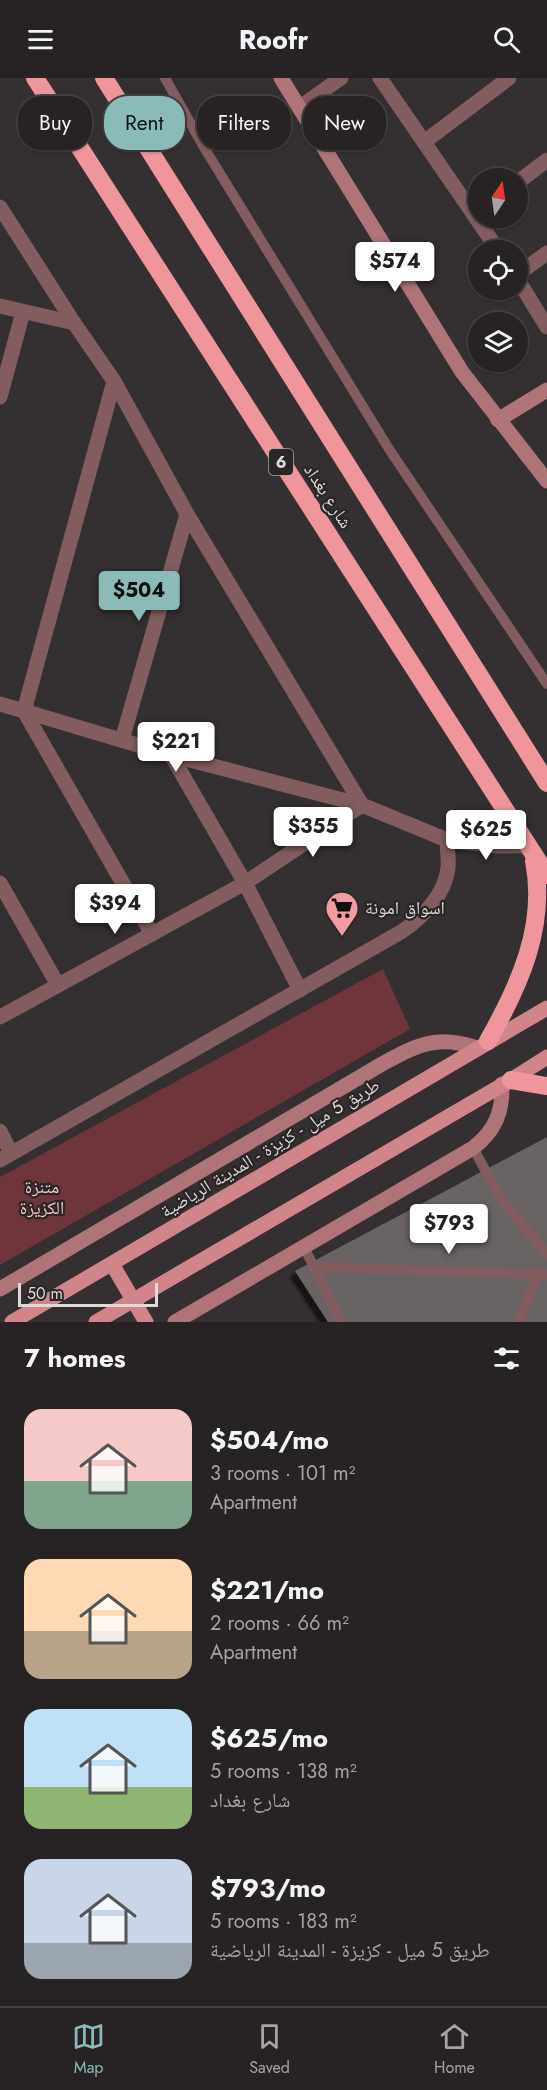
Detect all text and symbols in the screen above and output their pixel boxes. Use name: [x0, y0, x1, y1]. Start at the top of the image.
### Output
text: Roofr: [239, 20, 308, 59]
icon: menu: [24, 23, 57, 56]
icon: search: [490, 23, 523, 56]
chip: Buy: [18, 96, 92, 150]
chip: Rent: [104, 96, 185, 150]
chip: Filters: [197, 96, 291, 150]
chip: New: [303, 96, 386, 150]
north arrow: [468, 168, 528, 228]
map controls: [468, 168, 528, 372]
button: locate: [468, 240, 528, 300]
pin: $574: [359, 242, 431, 293]
text: $574: [369, 247, 421, 276]
button: layers: [468, 312, 528, 372]
road number: 6: [269, 449, 293, 475]
street label: شارع بغداد: [297, 459, 359, 533]
pin: $504: [103, 571, 175, 622]
text: $504: [113, 576, 165, 605]
pin: $221: [140, 722, 212, 773]
text: $221: [152, 727, 200, 756]
pin: $355: [277, 807, 349, 858]
pin: $625: [450, 810, 522, 861]
text: $355: [288, 812, 338, 841]
text: $625: [460, 815, 512, 844]
pin: $394: [79, 884, 151, 935]
text: $394: [89, 889, 141, 918]
supermarket icon: اسواق امونة: [324, 890, 360, 937]
place label: اسواق امونة: [365, 895, 445, 921]
street label: طريق 5 ميل - كزيزة - المدينة الرياضية: [155, 1072, 385, 1224]
park label: متنزة الكزيزة: [20, 1174, 64, 1221]
pin: $793: [413, 1204, 485, 1255]
text: $793: [424, 1209, 474, 1238]
scale bar: [18, 1280, 158, 1308]
text: 50 m: [27, 1282, 63, 1305]
text: 7 homes: [24, 1339, 126, 1377]
icon: filters: [490, 1342, 523, 1375]
text: $504/mo: [210, 1421, 329, 1459]
icon: home: [72, 1433, 144, 1505]
text: 3 rooms · 101 m²: [210, 1459, 356, 1488]
text: Apartment: [210, 1488, 297, 1517]
text: $221/mo: [210, 1571, 324, 1609]
icon: home: [72, 1583, 144, 1655]
text: 2 rooms · 66 m²: [210, 1609, 349, 1638]
text: Apartment: [210, 1638, 297, 1667]
text: $625/mo: [210, 1719, 328, 1757]
icon: home: [72, 1733, 144, 1805]
text: 5 rooms · 138 m²: [210, 1757, 357, 1786]
text: شارع بغداد: [210, 1786, 290, 1815]
text: $793/mo: [210, 1869, 326, 1907]
icon: home: [72, 1883, 144, 1955]
text: 5 rooms · 183 m²: [210, 1907, 357, 1936]
text: طريق 5 ميل - كزيزة - المدينة الرياضية: [210, 1936, 490, 1965]
tab: Map: [72, 2020, 105, 2079]
tab: Saved: [249, 2020, 290, 2079]
tab: Home: [434, 2020, 475, 2079]

